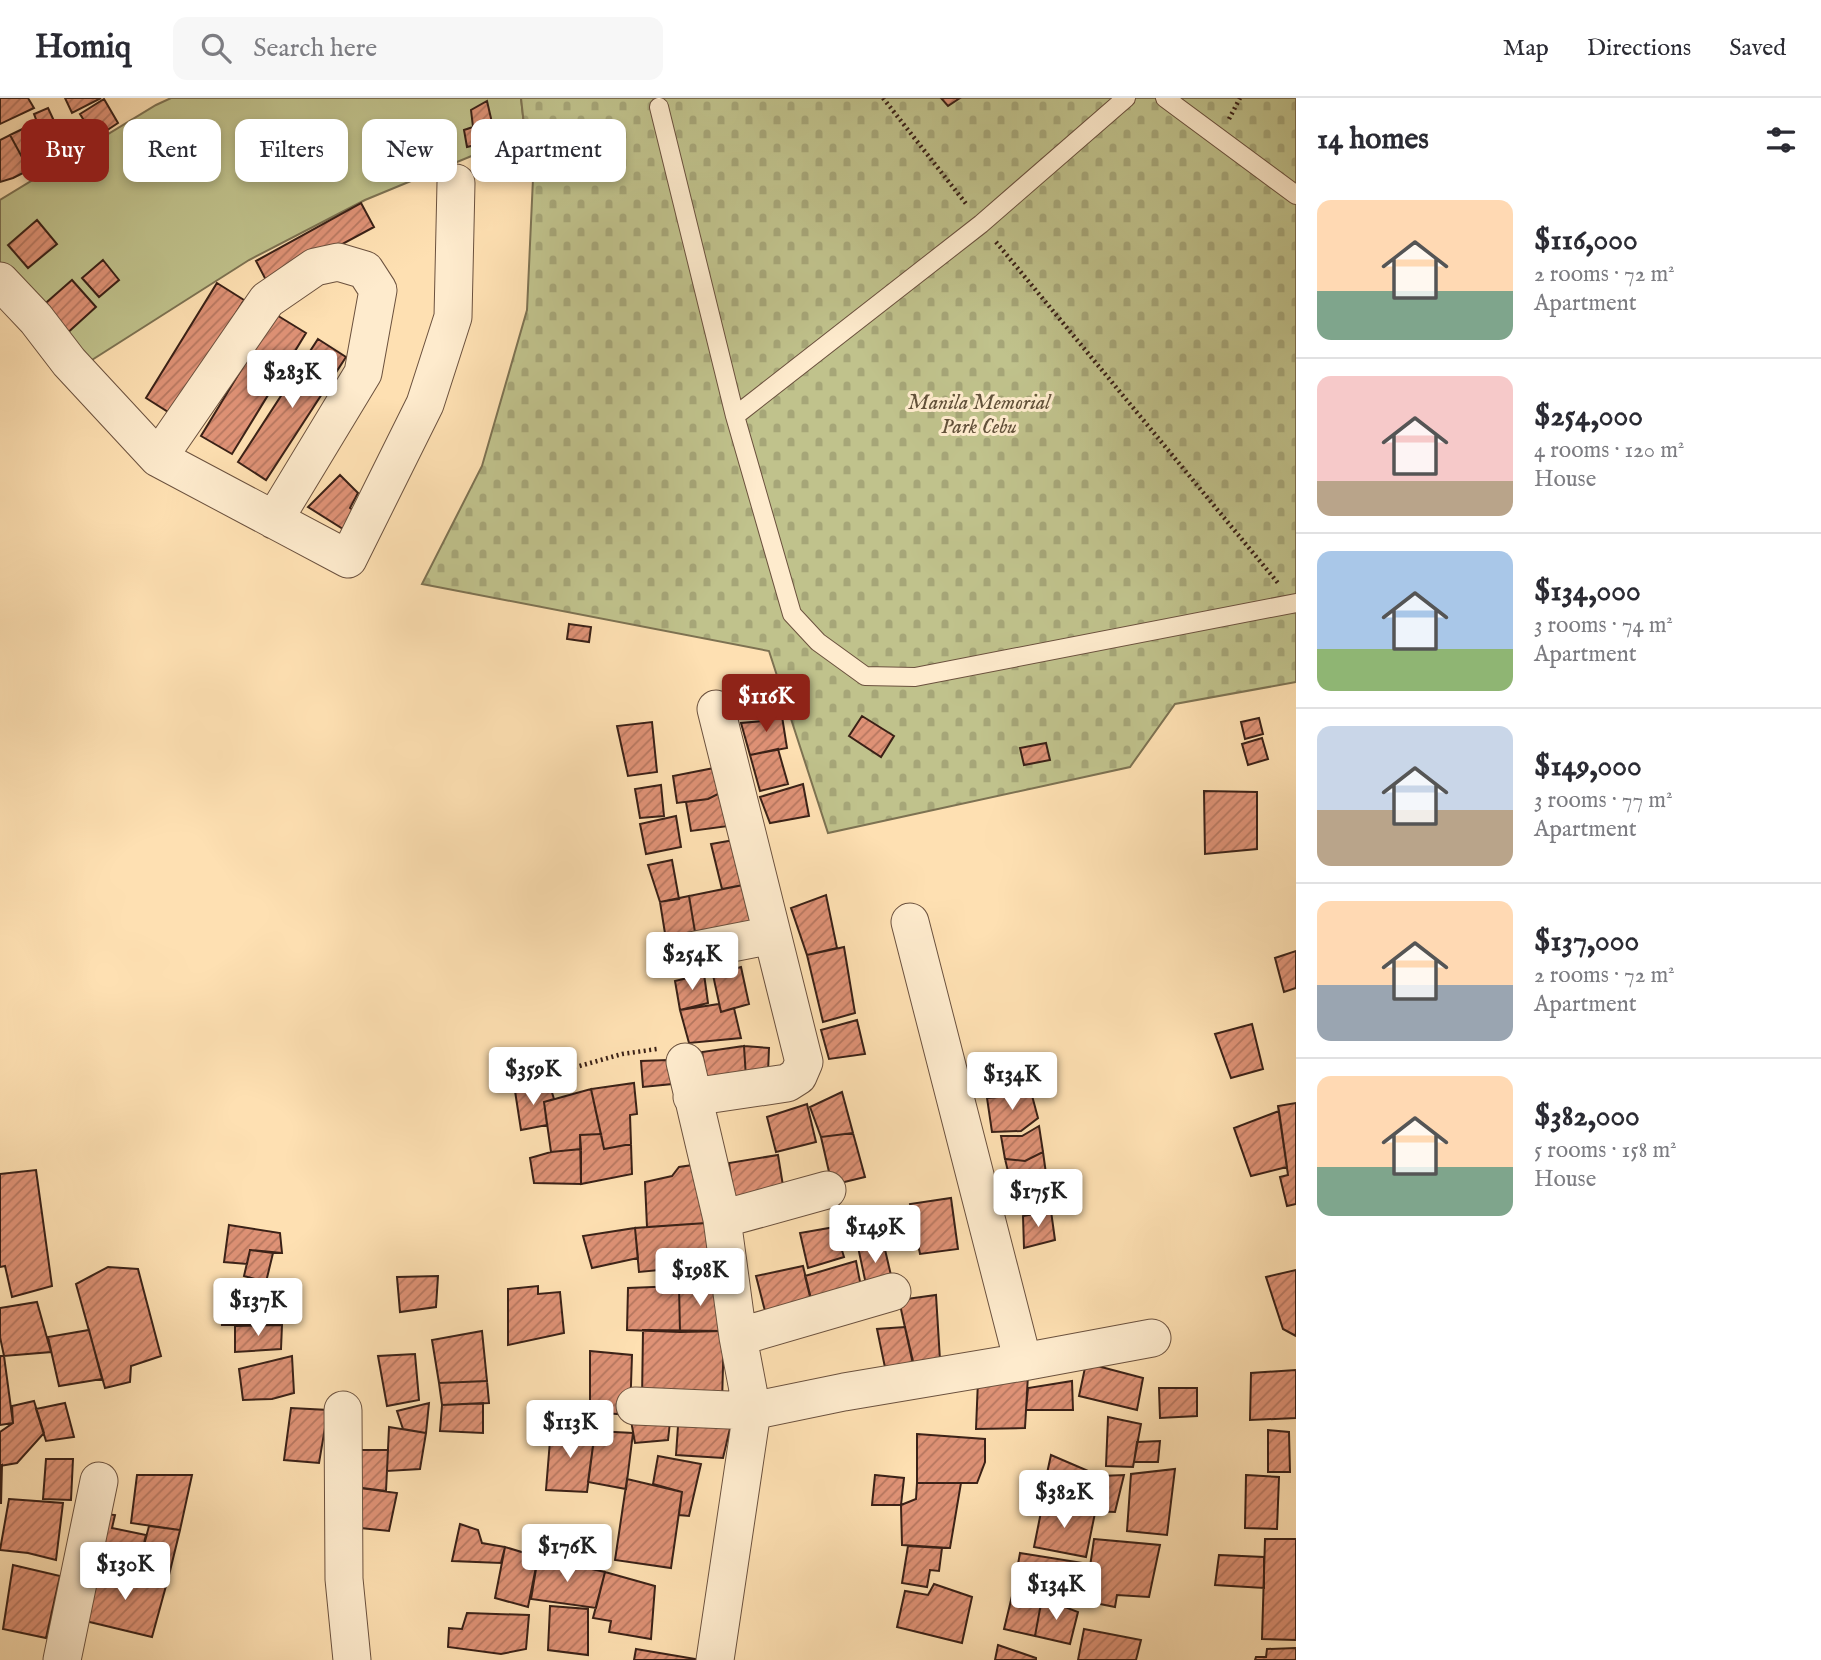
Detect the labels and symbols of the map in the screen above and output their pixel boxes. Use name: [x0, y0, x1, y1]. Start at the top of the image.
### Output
pin: $283K: [243, 350, 341, 410]
park label: Manila Memorial Park Cebu: [908, 390, 1052, 441]
pin: $116K: [717, 674, 815, 734]
pin: $254K: [643, 932, 741, 992]
pin: $359K: [484, 1048, 582, 1107]
pin: $134K: [963, 1052, 1061, 1112]
pin: $175K: [989, 1170, 1087, 1229]
pin: $149K: [826, 1206, 924, 1265]
pin: $198K: [651, 1248, 749, 1308]
pin: $137K: [209, 1278, 307, 1338]
pin: $113K: [521, 1400, 619, 1460]
pin: $382K: [1015, 1470, 1113, 1530]
pin: $176K: [518, 1524, 616, 1584]
pin: $130K: [76, 1542, 174, 1602]
pin: $134K: [1007, 1562, 1105, 1622]

